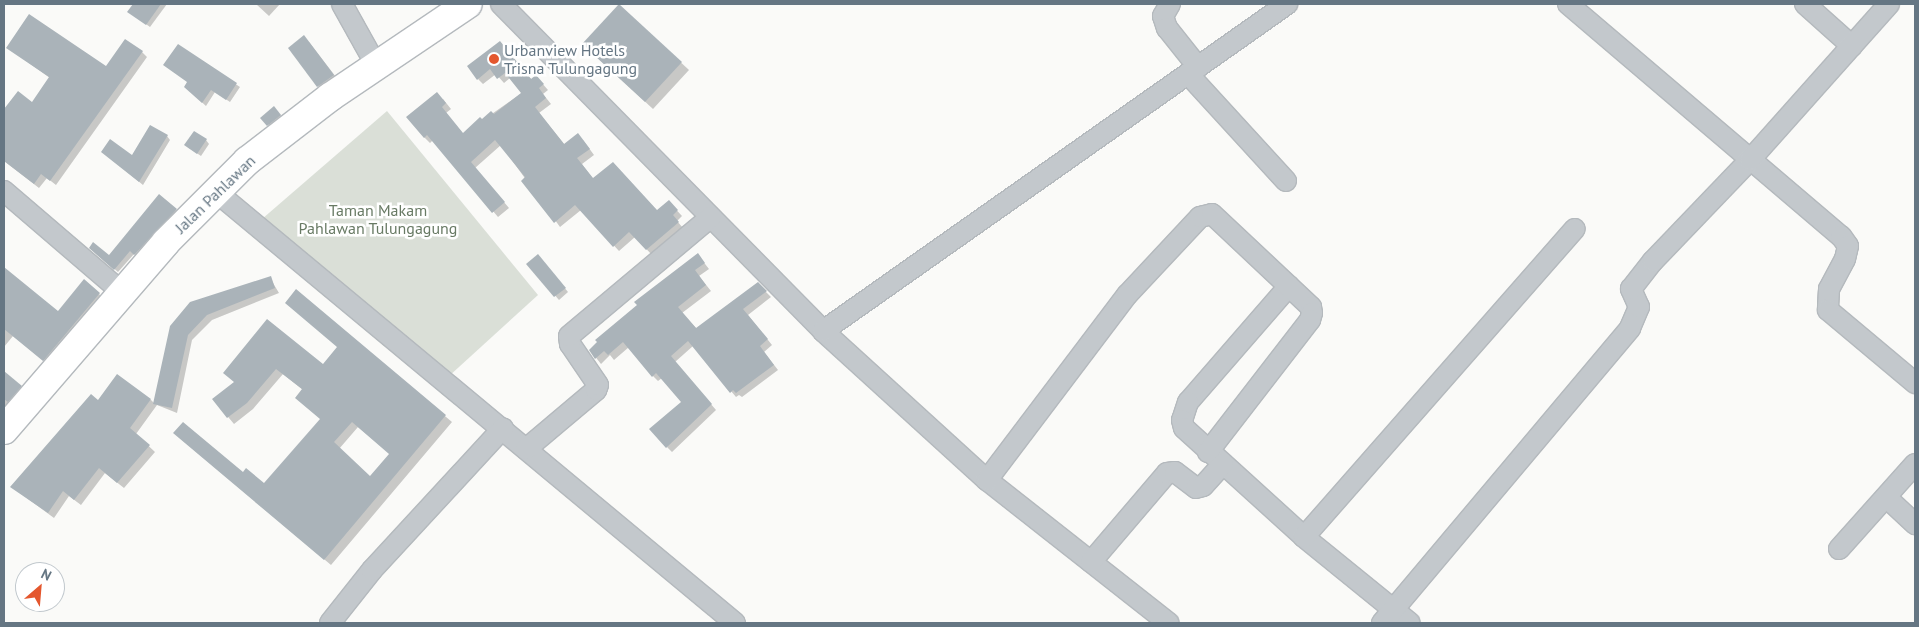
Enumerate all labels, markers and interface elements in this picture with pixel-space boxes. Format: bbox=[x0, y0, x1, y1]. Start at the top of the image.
place label: Urbanview Hotels Trisna Tulungagung bbox=[504, 40, 638, 78]
marker: Urbanview Hotels Trisna Tulungagung bbox=[488, 53, 500, 65]
street label: Jalan Pahlawan bbox=[171, 151, 259, 237]
park label: Taman Makam Pahlawan Tulungagung bbox=[298, 200, 458, 238]
north arrow bbox=[15, 562, 65, 612]
text: N bbox=[38, 564, 55, 585]

